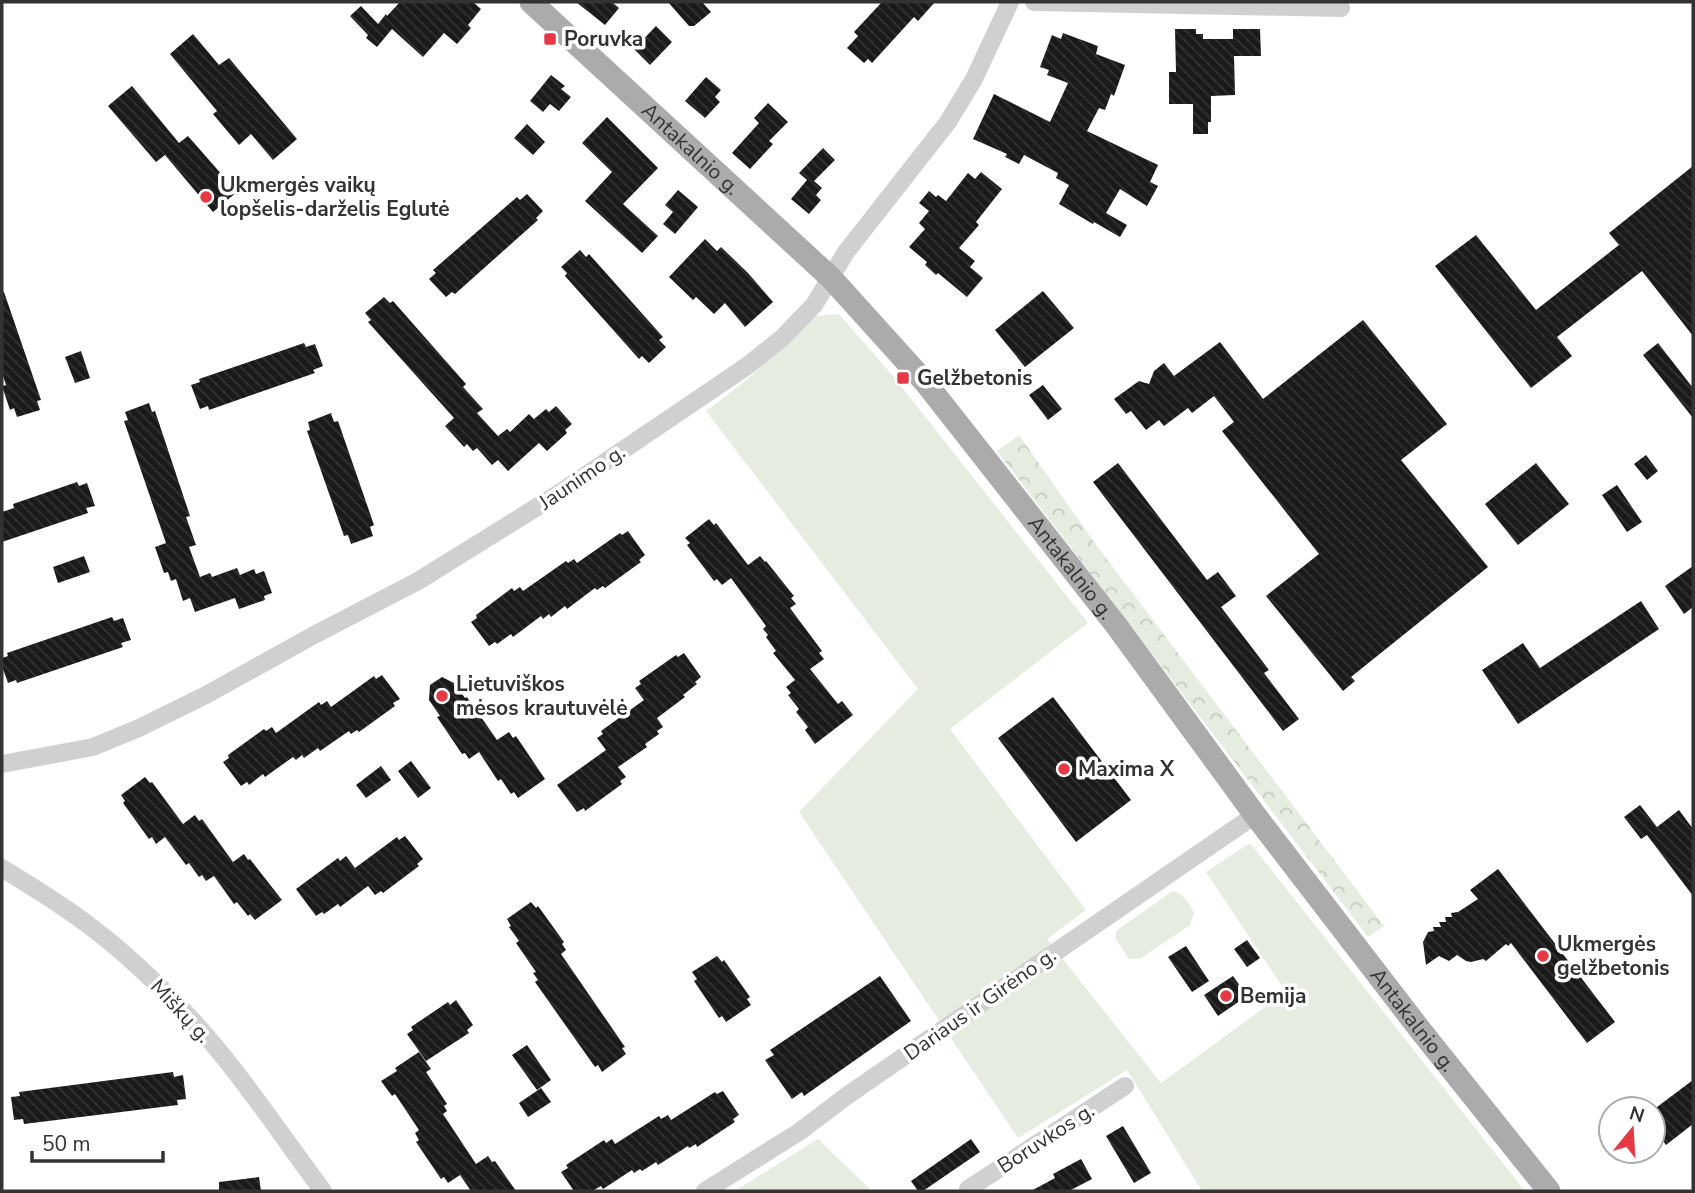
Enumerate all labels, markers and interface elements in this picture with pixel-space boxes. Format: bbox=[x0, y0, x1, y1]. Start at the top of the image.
place label: Poruvka bbox=[564, 25, 643, 53]
marker: Poruvka bbox=[542, 31, 558, 47]
street label: Antakalnio g. bbox=[635, 96, 746, 201]
place label: Ukmergės vaikų lopšelis-darželis Eglutė bbox=[220, 171, 450, 223]
marker: Ukmergės vaikų lopšelis-darželis Eglutė bbox=[198, 189, 214, 205]
place label: Gelžbetonis bbox=[917, 364, 1032, 392]
marker: Gelžbetonis bbox=[895, 370, 911, 386]
street label: Jaunimo g. bbox=[532, 438, 631, 517]
street label: Antakalnio g. bbox=[1021, 510, 1120, 625]
place label: Lietuviškos mėsos krautuvėlė bbox=[456, 670, 628, 722]
marker: Lietuviškos mėsos krautuvėlė bbox=[434, 688, 450, 704]
place label: Maxima X bbox=[1078, 755, 1175, 783]
marker: Maxima X bbox=[1056, 761, 1072, 777]
place label: Ukmergės gelžbetonis bbox=[1557, 930, 1670, 982]
street label: Dariaus ir Girėno g. bbox=[898, 941, 1062, 1067]
marker: Ukmergės gelžbetonis bbox=[1535, 948, 1551, 964]
street label: Antakalnio g. bbox=[1364, 962, 1462, 1078]
street label: Miškų g. bbox=[144, 973, 218, 1049]
place label: Bemija bbox=[1240, 982, 1307, 1010]
marker: Bemija bbox=[1218, 988, 1234, 1004]
north arrow bbox=[1597, 1095, 1667, 1165]
street label: Boruvkos g. bbox=[992, 1096, 1100, 1180]
text: N bbox=[1626, 1100, 1648, 1129]
scale bar bbox=[32, 1120, 163, 1164]
text: 50 m bbox=[42, 1130, 91, 1158]

